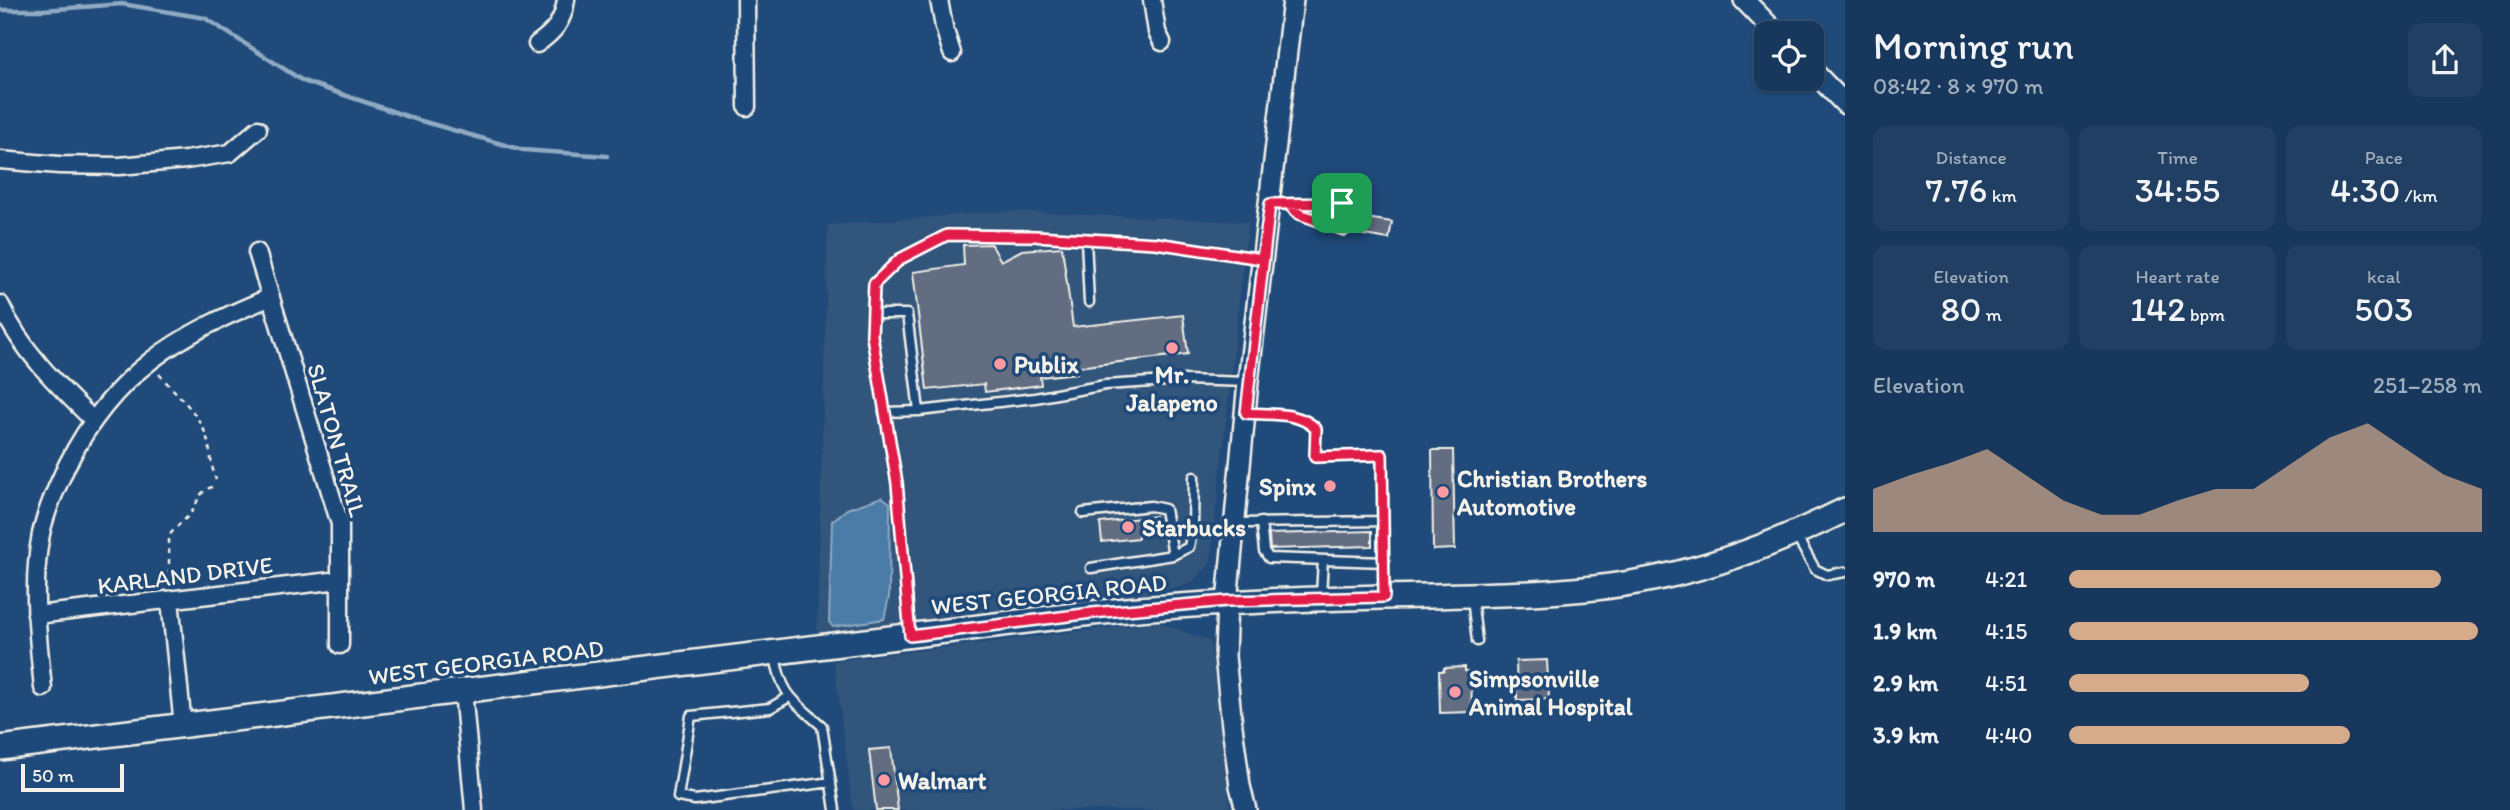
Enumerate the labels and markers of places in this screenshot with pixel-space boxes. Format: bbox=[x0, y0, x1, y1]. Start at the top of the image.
pin bbox=[1312, 173, 1372, 233]
marker: Mr. Jalapeno bbox=[1164, 340, 1180, 356]
place label: Publix bbox=[1014, 350, 1079, 379]
marker: Publix bbox=[992, 356, 1008, 372]
place label: Mr. Jalapeno bbox=[1125, 360, 1218, 418]
place label: Christian Brothers Automotive bbox=[1456, 464, 1648, 521]
place label: Spinx bbox=[1259, 472, 1317, 502]
marker: Spinx bbox=[1322, 478, 1338, 494]
marker: Christian Brothers Automotive bbox=[1435, 484, 1451, 500]
place label: Starbucks bbox=[1142, 513, 1246, 542]
marker: Starbucks bbox=[1120, 519, 1136, 535]
place label: Simpsonville Animal Hospital bbox=[1468, 664, 1633, 722]
marker: Simpsonville Animal Hospital bbox=[1447, 684, 1463, 700]
place label: Walmart bbox=[898, 766, 987, 795]
marker: Walmart bbox=[876, 772, 892, 788]

